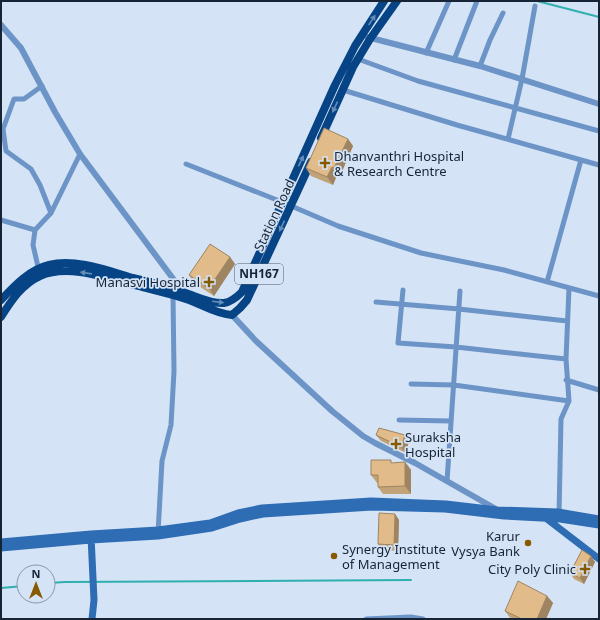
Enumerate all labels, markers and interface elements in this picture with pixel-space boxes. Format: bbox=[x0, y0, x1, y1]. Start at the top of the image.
one-way arrow bbox=[368, 14, 376, 25]
one-way arrow bbox=[332, 101, 338, 113]
place label: Dhanvanthri Hospital & Research Centre bbox=[334, 147, 464, 180]
one-way arrow bbox=[298, 155, 304, 166]
marker: Dhanvanthri Hospital & Research Centre bbox=[319, 157, 331, 169]
street label: Station Road bbox=[249, 176, 299, 254]
one-way arrow bbox=[279, 220, 285, 231]
road number: NH167 bbox=[235, 264, 283, 284]
one-way arrow bbox=[79, 270, 92, 276]
place label: Manasvi Hospital bbox=[96, 273, 200, 291]
marker: Manasvi Hospital bbox=[203, 276, 215, 288]
one-way arrow bbox=[212, 299, 224, 305]
place label: Suraksha Hospital bbox=[405, 428, 461, 461]
marker: Suraksha Hospital bbox=[390, 438, 402, 450]
place label: Karur Vysya Bank bbox=[451, 527, 521, 560]
marker: Karur Vysya Bank bbox=[523, 538, 533, 548]
place label: Synergy Institute of Management bbox=[342, 540, 446, 573]
marker: Synergy Institute of Management bbox=[329, 551, 339, 561]
place label: City Poly Clinic bbox=[488, 560, 576, 578]
marker: City Poly Clinic bbox=[579, 563, 591, 575]
north arrow bbox=[16, 564, 56, 604]
text: N bbox=[32, 566, 40, 581]

